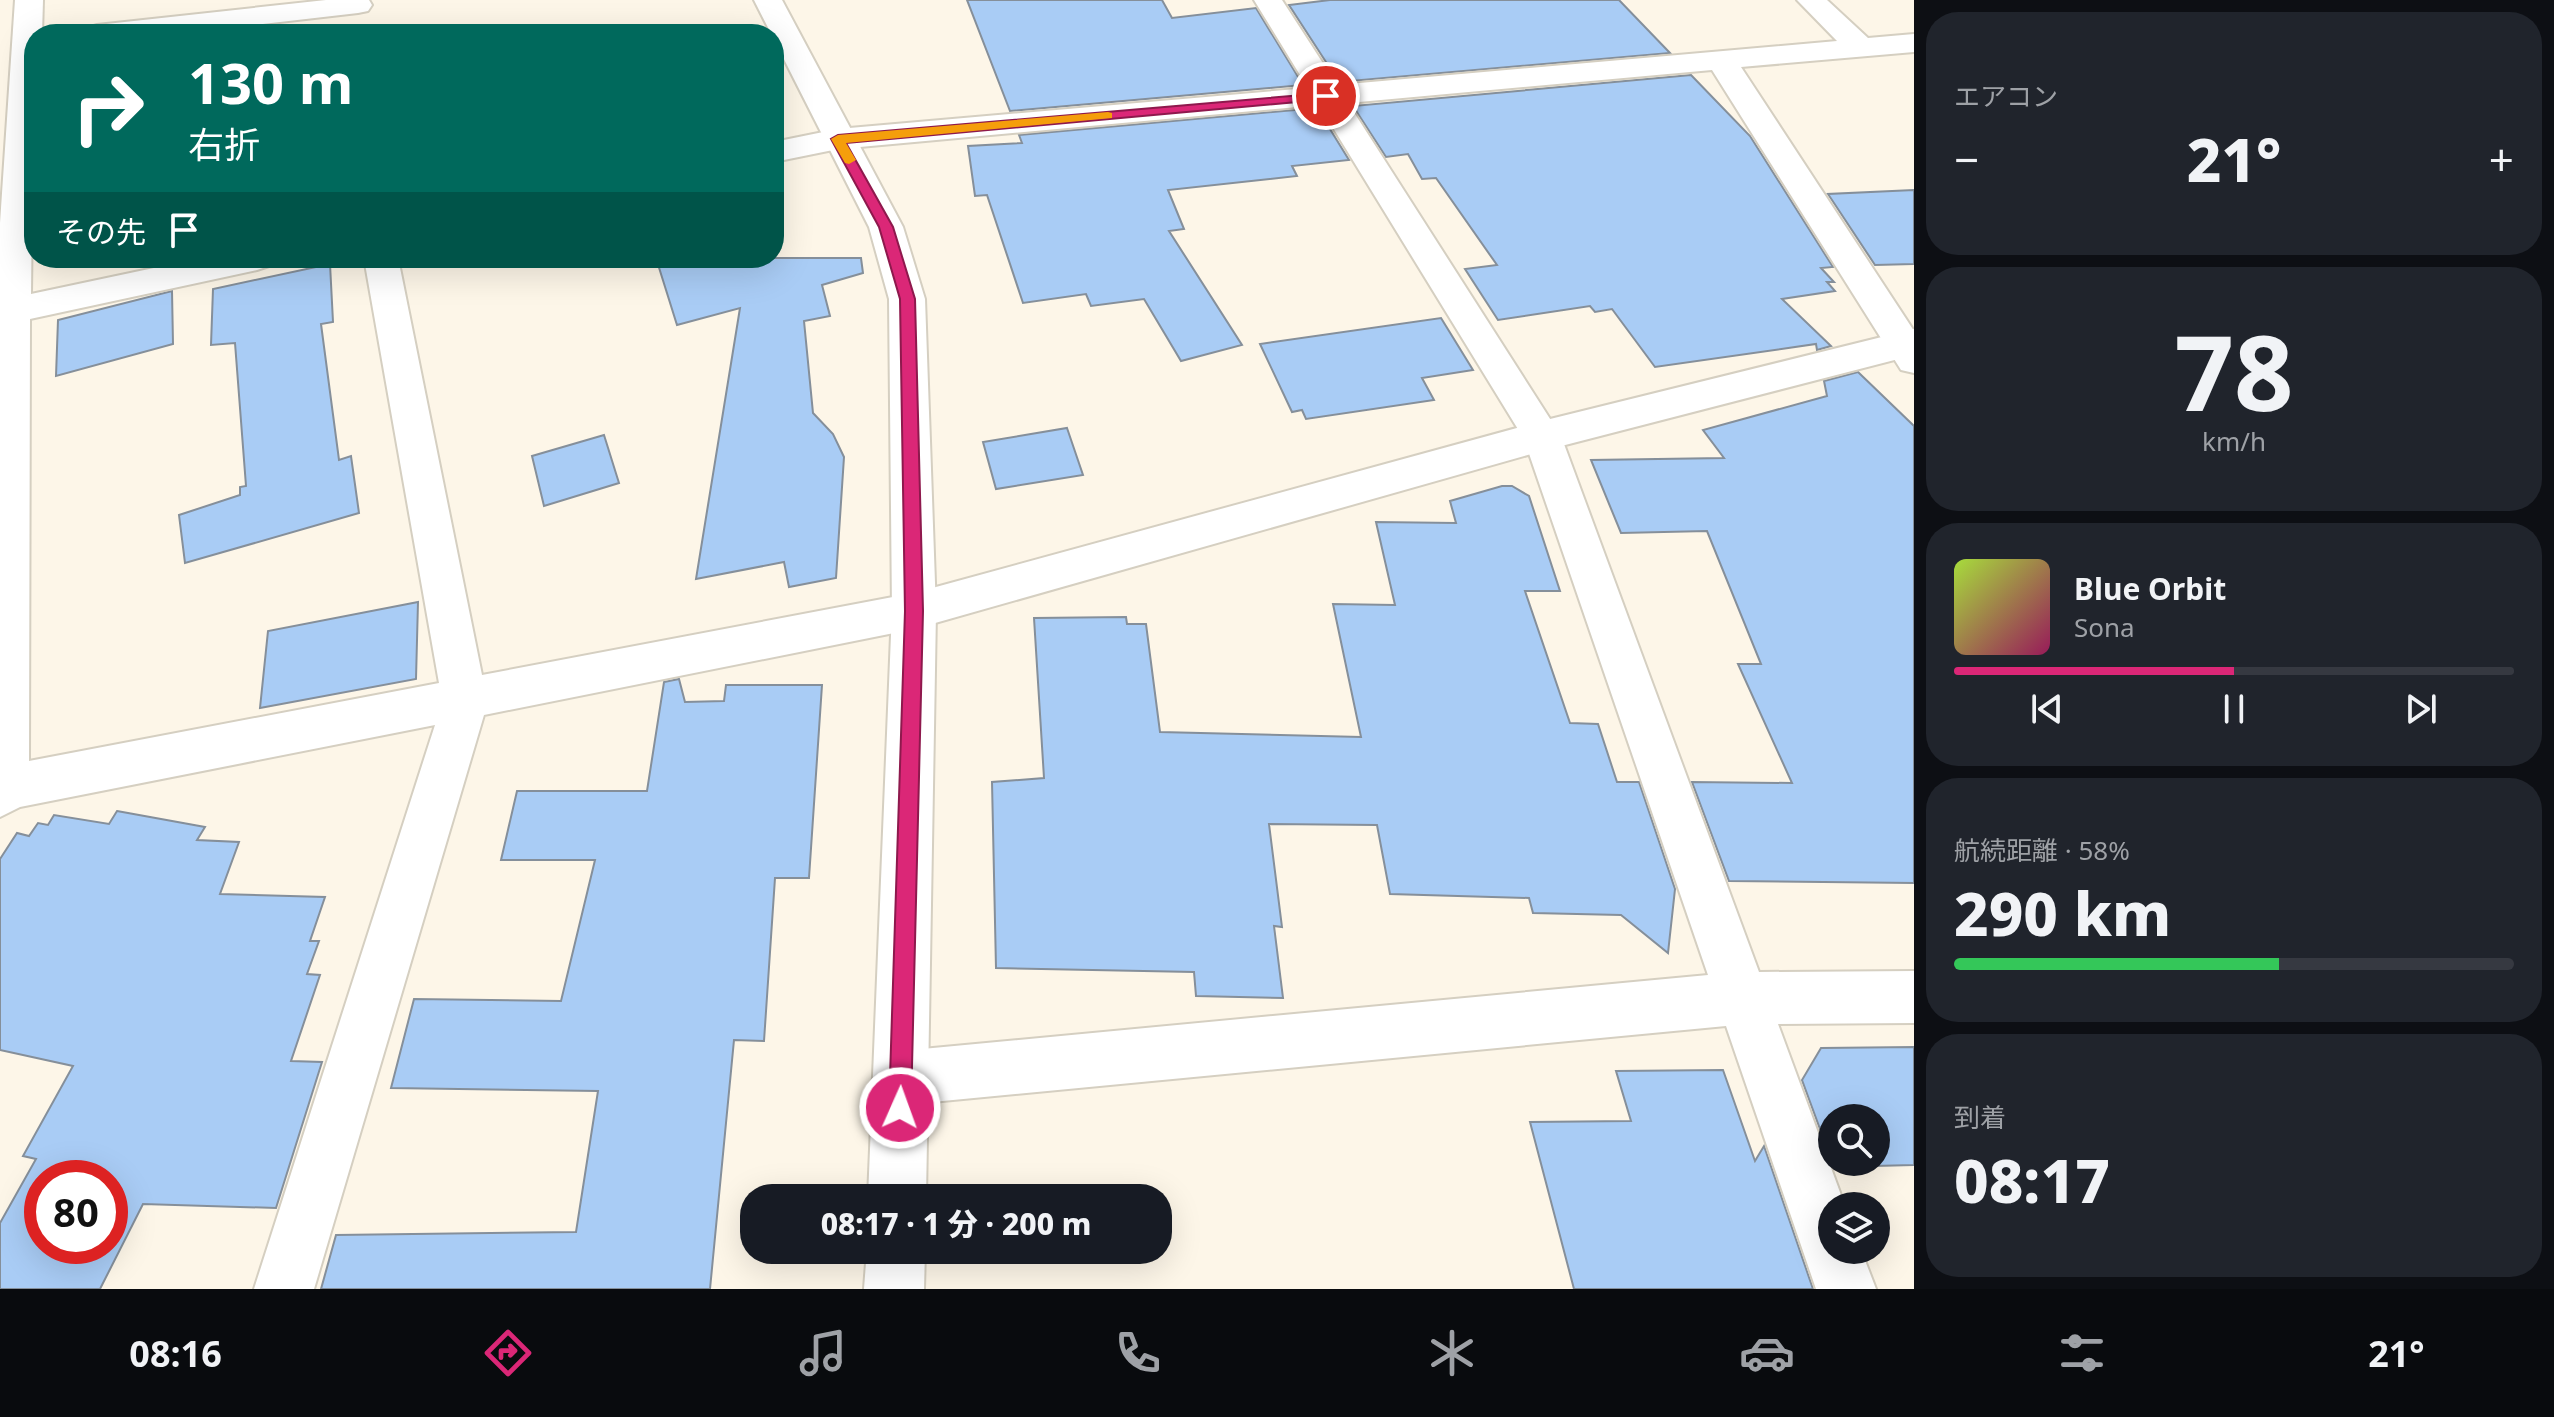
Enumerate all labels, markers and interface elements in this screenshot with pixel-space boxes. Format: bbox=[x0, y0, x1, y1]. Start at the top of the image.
text: 130 m bbox=[188, 44, 353, 120]
icon: right bbox=[56, 56, 160, 160]
pin bbox=[1292, 62, 1360, 130]
icon: arrive bbox=[1304, 74, 1348, 118]
text: エアコン bbox=[1954, 78, 2058, 114]
text: 21° bbox=[2187, 118, 2281, 200]
text: 右折 bbox=[188, 120, 260, 169]
text: − bbox=[1954, 129, 1979, 189]
text: + bbox=[2489, 129, 2514, 189]
icon: arrive bbox=[162, 208, 206, 252]
text: その先 bbox=[56, 211, 146, 252]
text: 78 bbox=[2175, 300, 2293, 441]
text: km/h bbox=[2202, 423, 2266, 459]
text: Blue Orbit bbox=[2074, 568, 2226, 609]
text: Sona bbox=[2074, 609, 2135, 645]
icon: previous bbox=[2025, 687, 2069, 731]
icon: pause bbox=[2212, 687, 2256, 731]
icon: next bbox=[2399, 687, 2443, 731]
text: 航続距離 · 58% bbox=[1954, 832, 2130, 868]
text: 290 km bbox=[1954, 872, 2171, 954]
position arrow bbox=[858, 1066, 942, 1150]
text: 到着 bbox=[1954, 1099, 2006, 1135]
map controls bbox=[1818, 1104, 1890, 1264]
button: search bbox=[1818, 1104, 1890, 1176]
text: 08:17 bbox=[1954, 1139, 2110, 1221]
speed limit sign: 80 bbox=[24, 1160, 128, 1264]
button: layers bbox=[1818, 1192, 1890, 1264]
text: 08:17 · 1 分 · 200 m bbox=[821, 1203, 1091, 1244]
icon: directions bbox=[480, 1325, 536, 1381]
icon: music bbox=[795, 1325, 851, 1381]
icon: phone bbox=[1110, 1325, 1166, 1381]
icon: climate bbox=[1424, 1325, 1480, 1381]
icon: car bbox=[1739, 1325, 1795, 1381]
icon: filters bbox=[2054, 1325, 2110, 1381]
text: 08:16 bbox=[129, 1329, 222, 1378]
text: 21° bbox=[2368, 1329, 2425, 1378]

